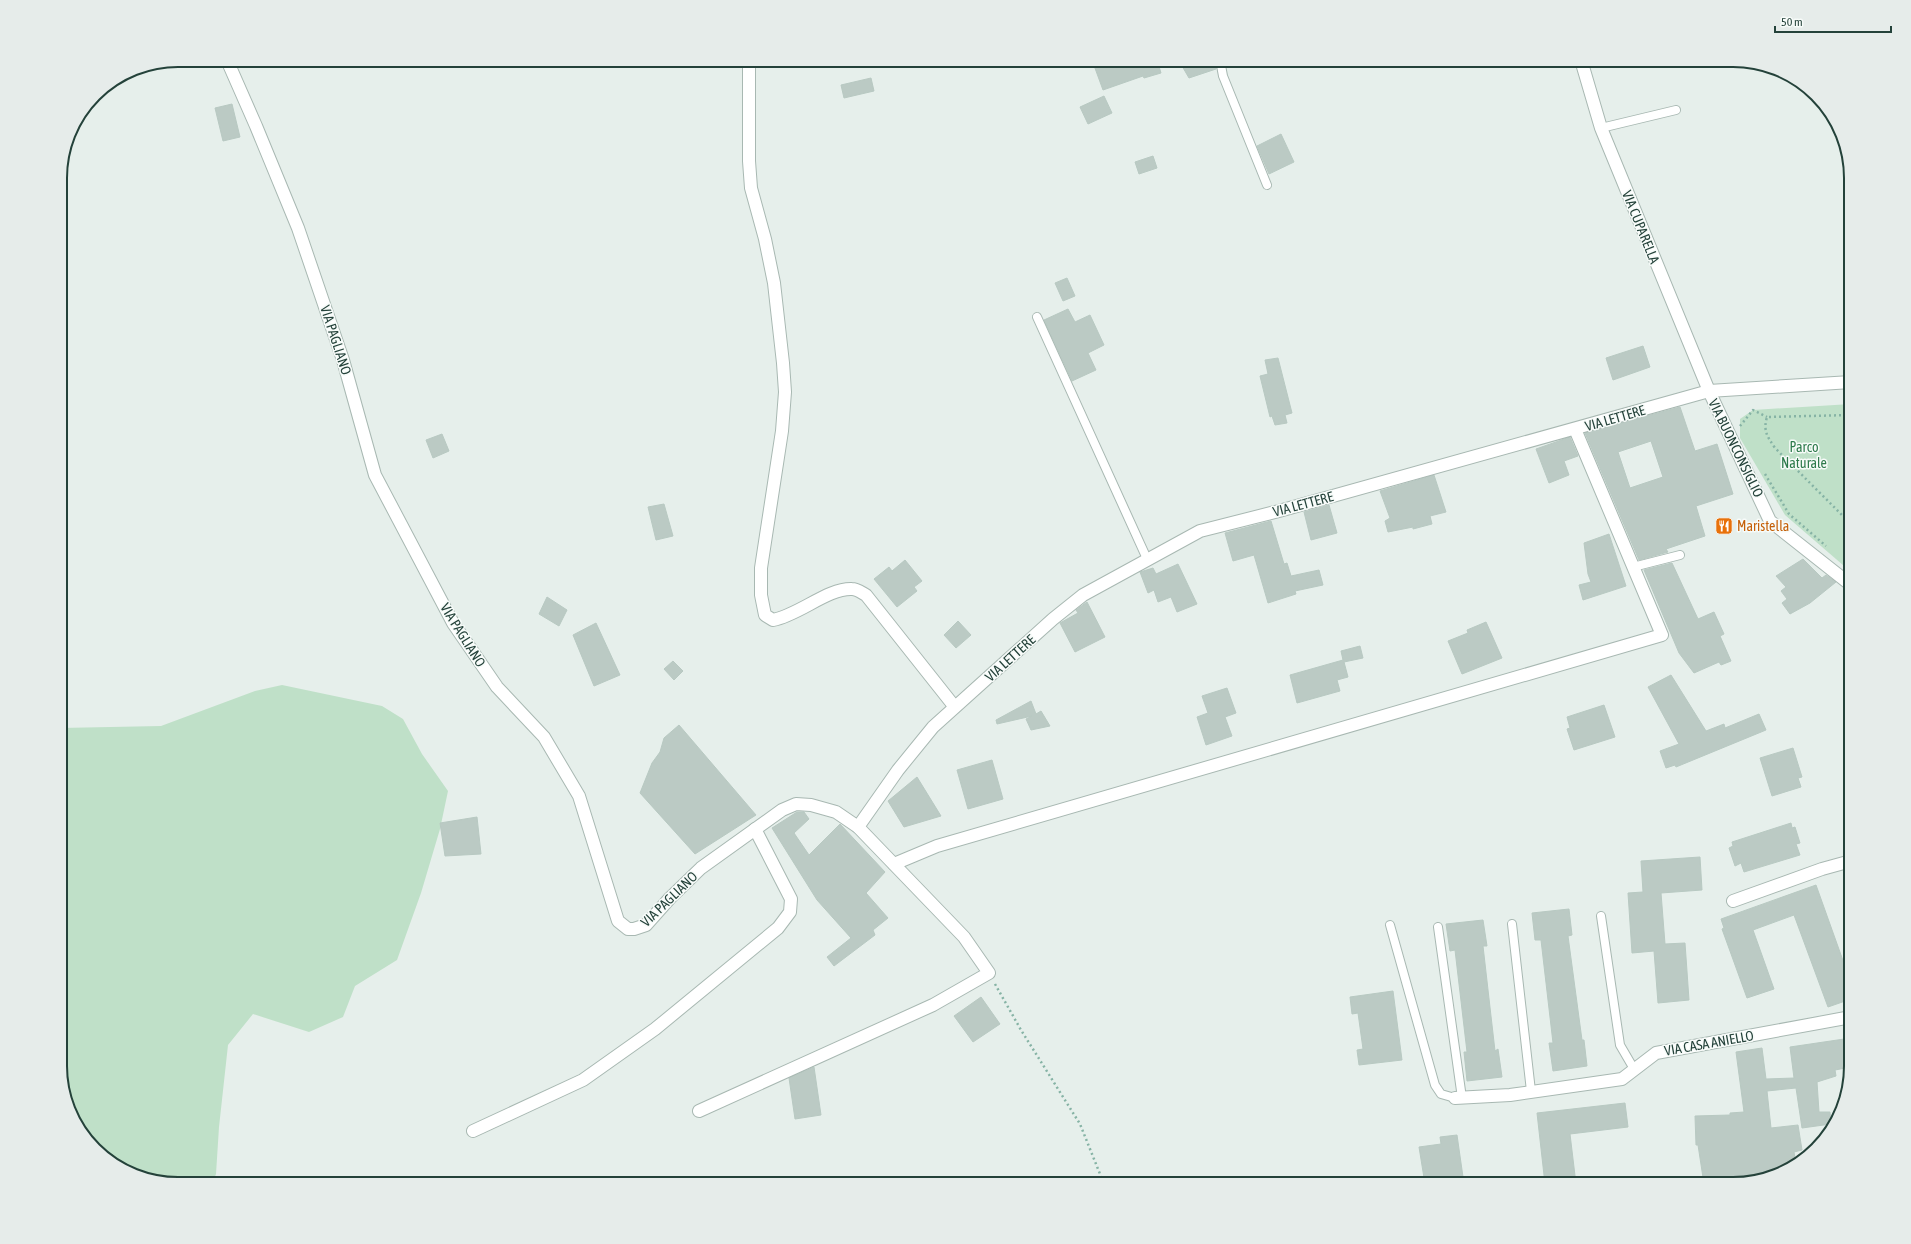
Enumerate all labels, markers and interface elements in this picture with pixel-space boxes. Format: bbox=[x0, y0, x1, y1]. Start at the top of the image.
scale bar bbox=[1775, 8, 1891, 34]
text: 50 m bbox=[1781, 15, 1803, 29]
street label: VIA CUPARELLA bbox=[1619, 188, 1663, 266]
street label: VIA PAGLIANO bbox=[317, 303, 355, 377]
street label: VIA BUONCONSIGLIO bbox=[1705, 396, 1767, 500]
street label: VIA LETTERE bbox=[1583, 402, 1647, 434]
park label: Parco Naturale bbox=[1781, 439, 1827, 471]
street label: VIA LETTERE bbox=[1271, 488, 1335, 520]
restaurant icon: Maristella bbox=[1714, 516, 1734, 536]
place label: Maristella bbox=[1737, 518, 1789, 534]
street label: VIA PAGLIANO bbox=[437, 600, 489, 670]
street label: VIA LETTERE bbox=[982, 631, 1038, 685]
street label: VIA PAGLIANO bbox=[638, 868, 700, 930]
street label: VIA CASA ANIELLO bbox=[1663, 1027, 1755, 1059]

